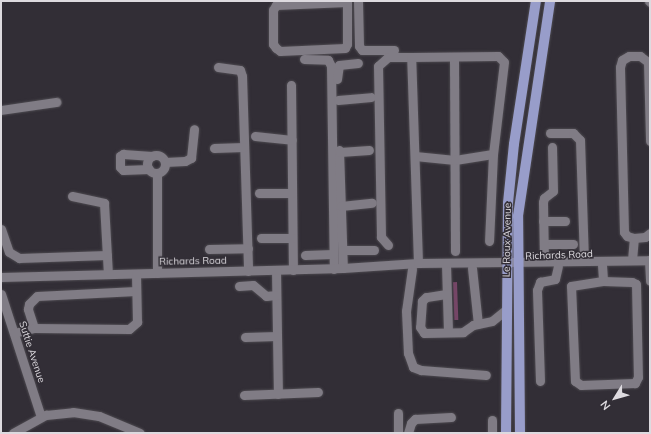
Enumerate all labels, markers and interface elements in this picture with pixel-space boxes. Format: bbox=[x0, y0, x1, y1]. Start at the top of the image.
street label: Le Roux Avenue bbox=[500, 203, 514, 277]
street label: Richards Road bbox=[525, 248, 593, 262]
street label: Richards Road bbox=[159, 254, 227, 268]
street label: Suttie Avenue bbox=[16, 320, 48, 384]
north arrow bbox=[595, 378, 635, 418]
text: N bbox=[597, 398, 614, 413]

